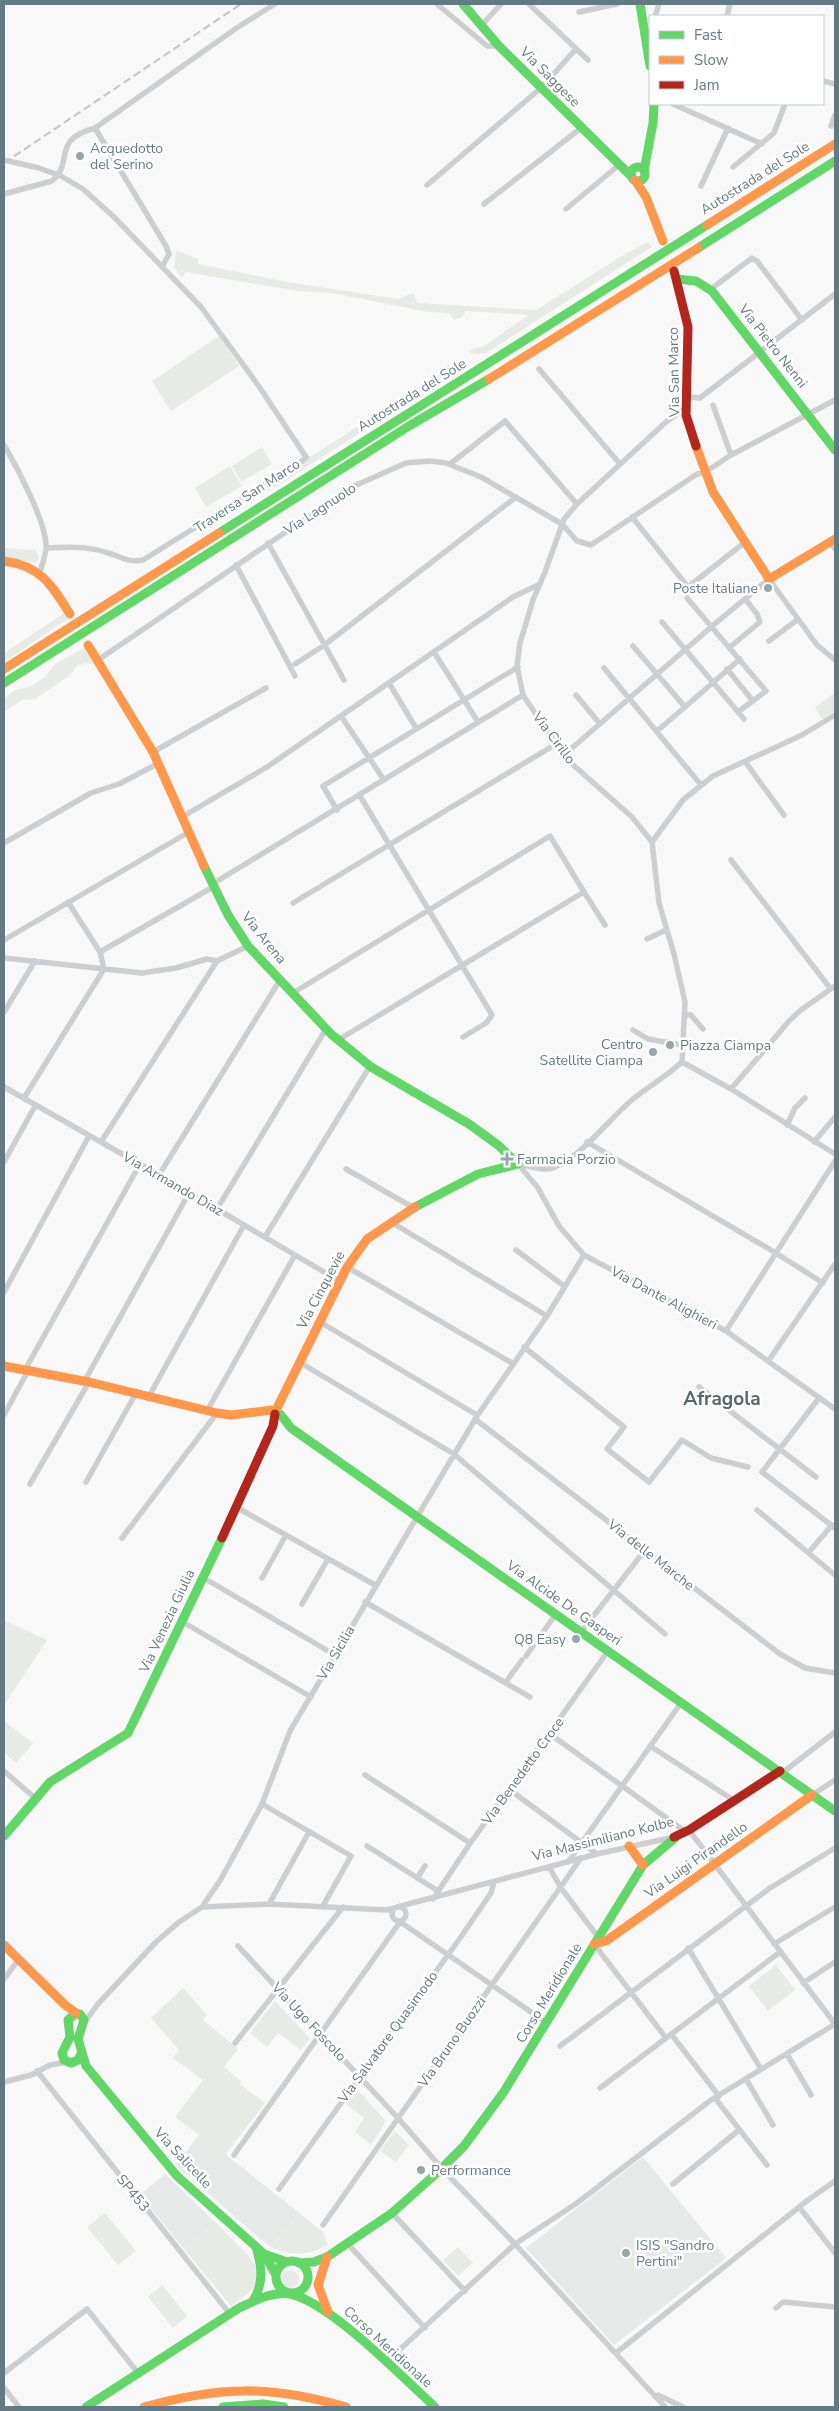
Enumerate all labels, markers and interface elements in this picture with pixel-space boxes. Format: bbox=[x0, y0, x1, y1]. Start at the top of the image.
legend bbox=[649, 15, 824, 105]
text: Fast bbox=[694, 25, 723, 45]
street label: Via Saggese bbox=[515, 42, 584, 111]
text: Slow bbox=[694, 50, 729, 70]
text: Jam bbox=[693, 75, 720, 95]
street label: Autostrada del Sole bbox=[697, 137, 813, 219]
place label: Acquedotto del Serino bbox=[90, 139, 163, 174]
marker: Acquedotto del Serino bbox=[74, 150, 86, 162]
street label: Via Pietro Nenni bbox=[734, 299, 812, 392]
street label: Via San Marco bbox=[664, 327, 684, 418]
street label: Autostrada del Sole bbox=[354, 354, 470, 436]
street label: Traversa San Marco bbox=[190, 454, 304, 537]
street label: Via Lagnuolo bbox=[279, 478, 360, 540]
place label: Poste Italiane bbox=[673, 579, 758, 598]
marker: Poste Italiane bbox=[762, 582, 774, 594]
street label: Via Cirillo bbox=[528, 707, 580, 768]
street label: Via Arena bbox=[237, 907, 291, 968]
place label: Centro Satellite Ciampa bbox=[540, 1035, 643, 1070]
place label: Piazza Ciampa bbox=[680, 1036, 771, 1055]
marker: Piazza Ciampa bbox=[664, 1039, 676, 1051]
marker: Centro Satellite Ciampa bbox=[647, 1046, 659, 1058]
street label: Via Armando Diaz bbox=[118, 1147, 227, 1221]
place label: Farmacia Porzio bbox=[517, 1150, 616, 1169]
marker: Farmacia Porzio bbox=[501, 1153, 513, 1165]
street label: Via Cinquevie bbox=[292, 1248, 350, 1333]
street label: Via Dante Alighieri bbox=[606, 1261, 721, 1334]
district label: Afragola bbox=[683, 1386, 761, 1412]
street label: Via delle Marche bbox=[603, 1515, 698, 1595]
street label: Via Alcide De Gasperi bbox=[502, 1555, 625, 1650]
street label: Via Venezia Giulia bbox=[134, 1566, 199, 1677]
street label: Via Sicilia bbox=[312, 1622, 359, 1685]
place label: Q8 Easy bbox=[514, 1630, 567, 1649]
marker: Q8 Easy bbox=[570, 1633, 582, 1645]
street label: Via Benedetto Croce bbox=[477, 1713, 569, 1829]
street label: Via Massimiliano Kolbe bbox=[529, 1812, 676, 1866]
street label: Via Luigi Pirandello bbox=[640, 1817, 751, 1903]
street label: Corso Meridionale bbox=[512, 1939, 586, 2047]
street label: Via Salvatore Quasimodo bbox=[333, 1967, 442, 2108]
street label: Via Ugo Foscolo bbox=[267, 1978, 351, 2066]
street label: Via Bruno Buozzi bbox=[413, 1993, 490, 2092]
street label: Via Salicelle bbox=[149, 2123, 216, 2193]
place label: Performance bbox=[431, 2161, 511, 2180]
marker: Performance bbox=[415, 2164, 427, 2176]
street label: SP453 bbox=[112, 2170, 154, 2216]
place label: ISIS "Sandro Pertini" bbox=[636, 2236, 715, 2271]
marker: ISIS "Sandro Pertini" bbox=[620, 2247, 632, 2259]
street label: Corso Meridionale bbox=[339, 2302, 437, 2392]

